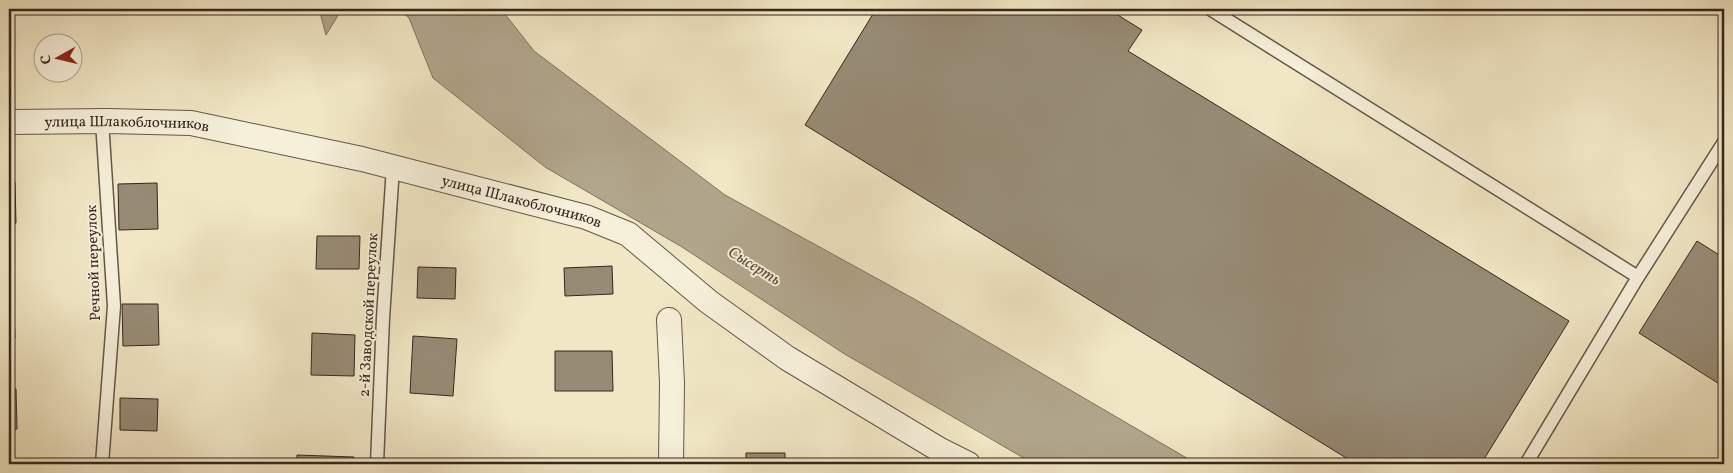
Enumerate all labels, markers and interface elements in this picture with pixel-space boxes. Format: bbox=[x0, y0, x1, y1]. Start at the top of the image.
north arrow bbox=[32, 32, 82, 82]
text: С bbox=[37, 54, 57, 65]
street label: улица Шлакоблочников bbox=[44, 112, 211, 139]
street label: улица Шлакоблочников bbox=[439, 171, 605, 234]
street label: Речной переулок bbox=[82, 205, 107, 321]
street label: 2-й Заводской переулок bbox=[355, 232, 384, 398]
water label: Сысерть bbox=[723, 242, 785, 292]

